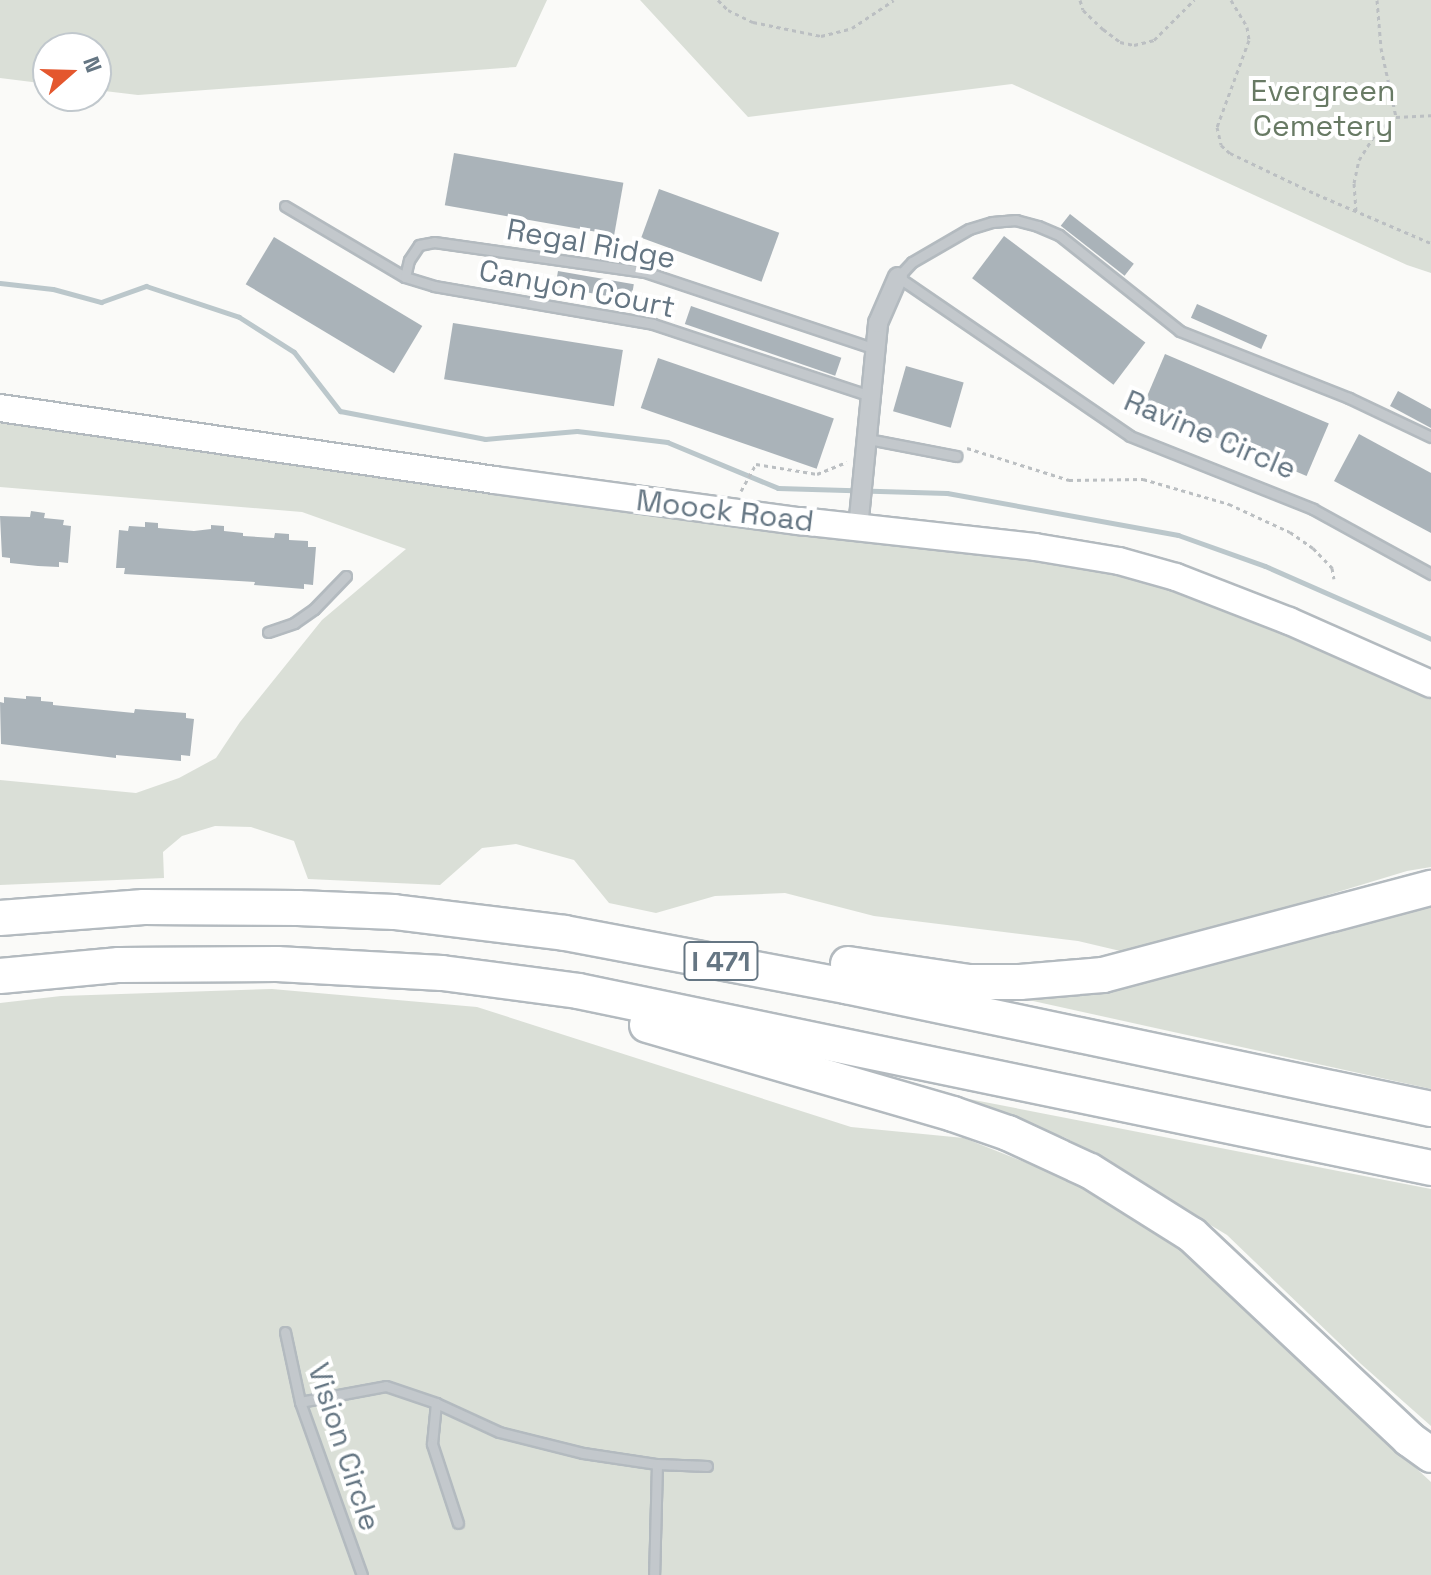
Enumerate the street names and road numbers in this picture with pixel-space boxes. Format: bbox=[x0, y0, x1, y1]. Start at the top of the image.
street label: Regal Ridge bbox=[504, 211, 678, 277]
street label: Canyon Court bbox=[476, 252, 678, 326]
street label: Ravine Circle bbox=[1119, 383, 1301, 487]
street label: Moock Road bbox=[634, 482, 816, 540]
road number: I 471 bbox=[683, 937, 759, 985]
street label: Vision Circle bbox=[300, 1359, 388, 1535]

